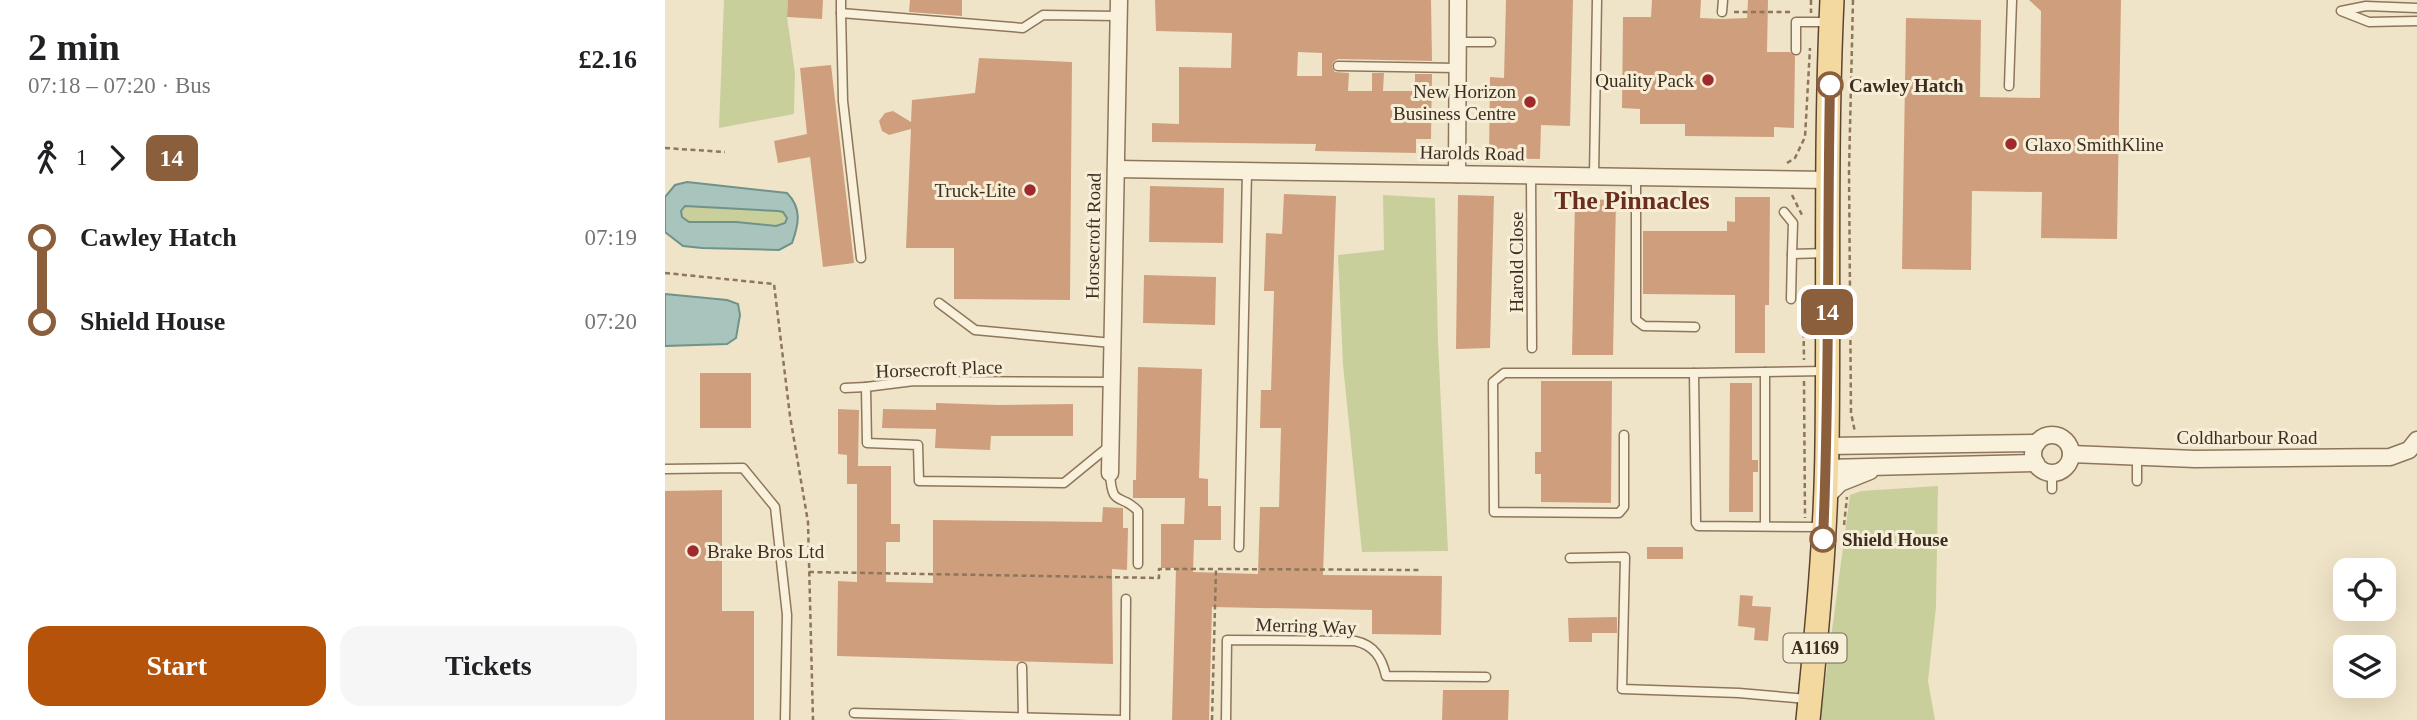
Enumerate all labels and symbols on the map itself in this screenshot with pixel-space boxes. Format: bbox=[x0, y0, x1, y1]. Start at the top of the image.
place label: Quality Pack bbox=[1595, 70, 1694, 91]
marker: Quality Pack bbox=[1700, 72, 1716, 88]
marker: Cawley Hatch bbox=[1817, 72, 1843, 98]
place label: Cawley Hatch bbox=[1849, 75, 1964, 96]
place label: New Horizon Business Centre bbox=[1393, 81, 1516, 124]
marker: New Horizon Business Centre bbox=[1522, 94, 1538, 110]
place label: Glaxo SmithKline bbox=[2025, 134, 2164, 155]
marker: Glaxo SmithKline bbox=[2003, 136, 2019, 152]
street label: Harolds Road bbox=[1419, 142, 1525, 164]
street label: Horsecroft Road bbox=[1081, 172, 1105, 299]
place label: Truck-Lite bbox=[934, 180, 1016, 201]
marker: Truck-Lite bbox=[1022, 182, 1038, 198]
district label: The Pinnacles bbox=[1554, 186, 1710, 215]
street label: Harold Close bbox=[1506, 212, 1527, 312]
line badge: 14 bbox=[1795, 289, 1859, 335]
street label: Horsecroft Place bbox=[875, 356, 1003, 382]
street label: Coldharbour Road bbox=[2177, 427, 2318, 448]
marker: Shield House bbox=[1810, 526, 1836, 552]
place label: Shield House bbox=[1842, 529, 1948, 550]
place label: Brake Bros Ltd bbox=[707, 541, 825, 562]
marker: Brake Bros Ltd bbox=[685, 543, 701, 559]
street label: Merring Way bbox=[1255, 614, 1357, 638]
road number: A1169 bbox=[1783, 634, 1847, 662]

